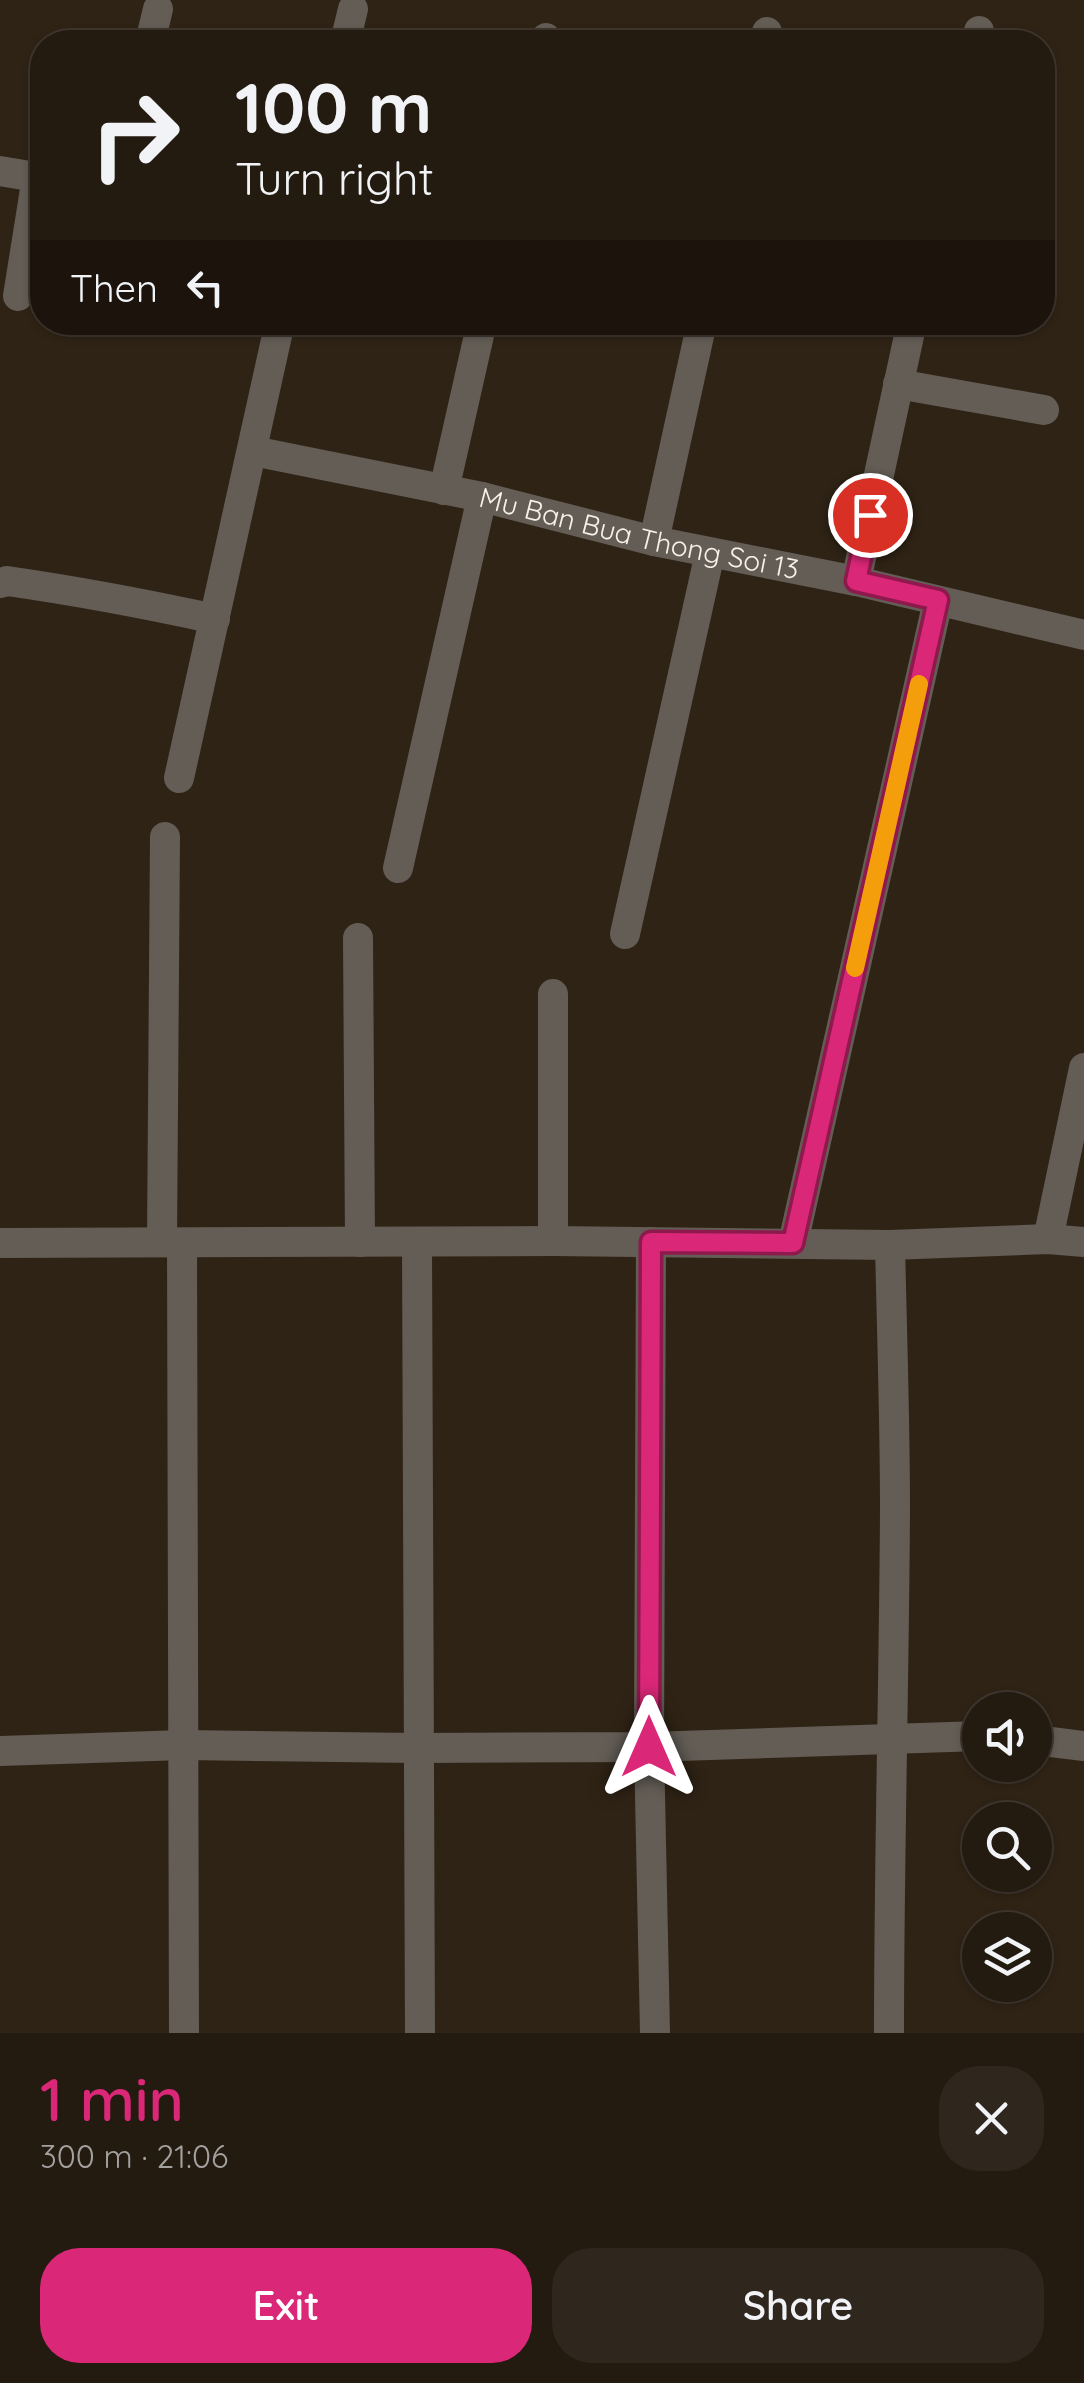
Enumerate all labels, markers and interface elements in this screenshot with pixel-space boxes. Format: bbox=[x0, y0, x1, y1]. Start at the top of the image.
text: 100 m bbox=[235, 63, 432, 151]
icon: right bbox=[70, 70, 200, 200]
text: Turn right bbox=[235, 150, 434, 206]
icon: left bbox=[178, 260, 233, 315]
text: Then bbox=[70, 264, 158, 312]
pin bbox=[828, 473, 913, 558]
street label: Mu Ban Bua Thong Soi 13 bbox=[476, 479, 802, 586]
icon: arrive bbox=[843, 488, 898, 543]
map controls bbox=[962, 1692, 1052, 2002]
button: sound bbox=[962, 1692, 1052, 1782]
position arrow bbox=[597, 1695, 701, 1799]
button: search bbox=[962, 1802, 1052, 1892]
button: layers bbox=[962, 1912, 1052, 2002]
text: 1 min bbox=[40, 2061, 184, 2136]
button: close bbox=[939, 2066, 1044, 2171]
text: 300 m · 21:06 bbox=[40, 2136, 228, 2176]
button: Exit bbox=[40, 2248, 532, 2363]
button: Share bbox=[552, 2248, 1044, 2363]

